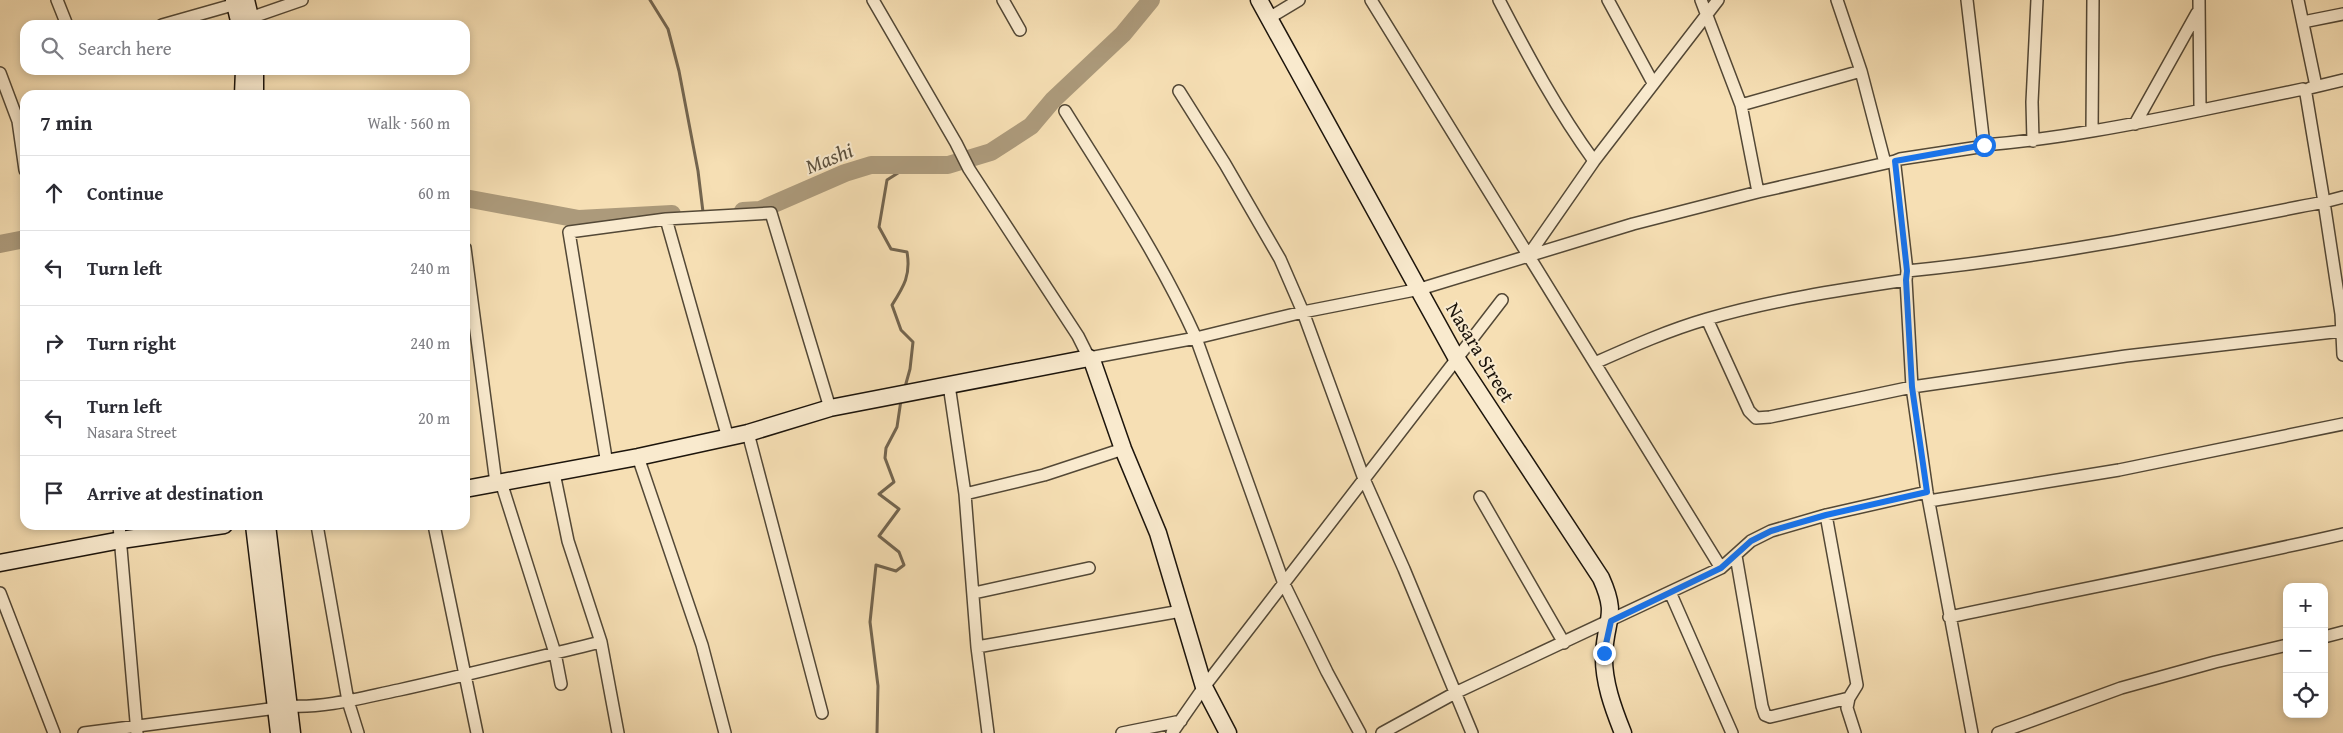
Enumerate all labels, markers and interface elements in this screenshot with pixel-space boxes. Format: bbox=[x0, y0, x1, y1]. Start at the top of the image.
search box bbox=[20, 20, 470, 75]
icon: search bbox=[38, 34, 66, 62]
text: Search here bbox=[78, 34, 172, 62]
text: 7 min bbox=[40, 107, 92, 138]
text: Walk · 560 m bbox=[367, 111, 450, 135]
water label: Mashi bbox=[800, 134, 858, 182]
route start bbox=[1973, 134, 1996, 157]
icon: ahead bbox=[40, 179, 68, 207]
text: Continue bbox=[87, 179, 164, 207]
text: 60 m bbox=[418, 181, 450, 205]
icon: left bbox=[40, 254, 68, 282]
text: Turn left bbox=[87, 254, 162, 282]
text: 240 m bbox=[410, 256, 450, 280]
street label: Nasara Street bbox=[1440, 296, 1522, 408]
icon: right bbox=[40, 329, 68, 357]
text: Turn right bbox=[87, 329, 176, 357]
text: 240 m bbox=[410, 331, 450, 355]
text: Turn left bbox=[87, 392, 162, 420]
icon: left bbox=[40, 404, 68, 432]
text: 20 m bbox=[418, 406, 450, 430]
text: Nasara Street bbox=[87, 420, 177, 444]
icon: arrive bbox=[40, 479, 68, 507]
text: Arrive at destination bbox=[87, 479, 263, 507]
map controls bbox=[2283, 583, 2328, 718]
button: + bbox=[2283, 583, 2328, 628]
button: − bbox=[2283, 628, 2328, 673]
route end bbox=[1593, 642, 1616, 665]
button: locate bbox=[2283, 673, 2328, 718]

